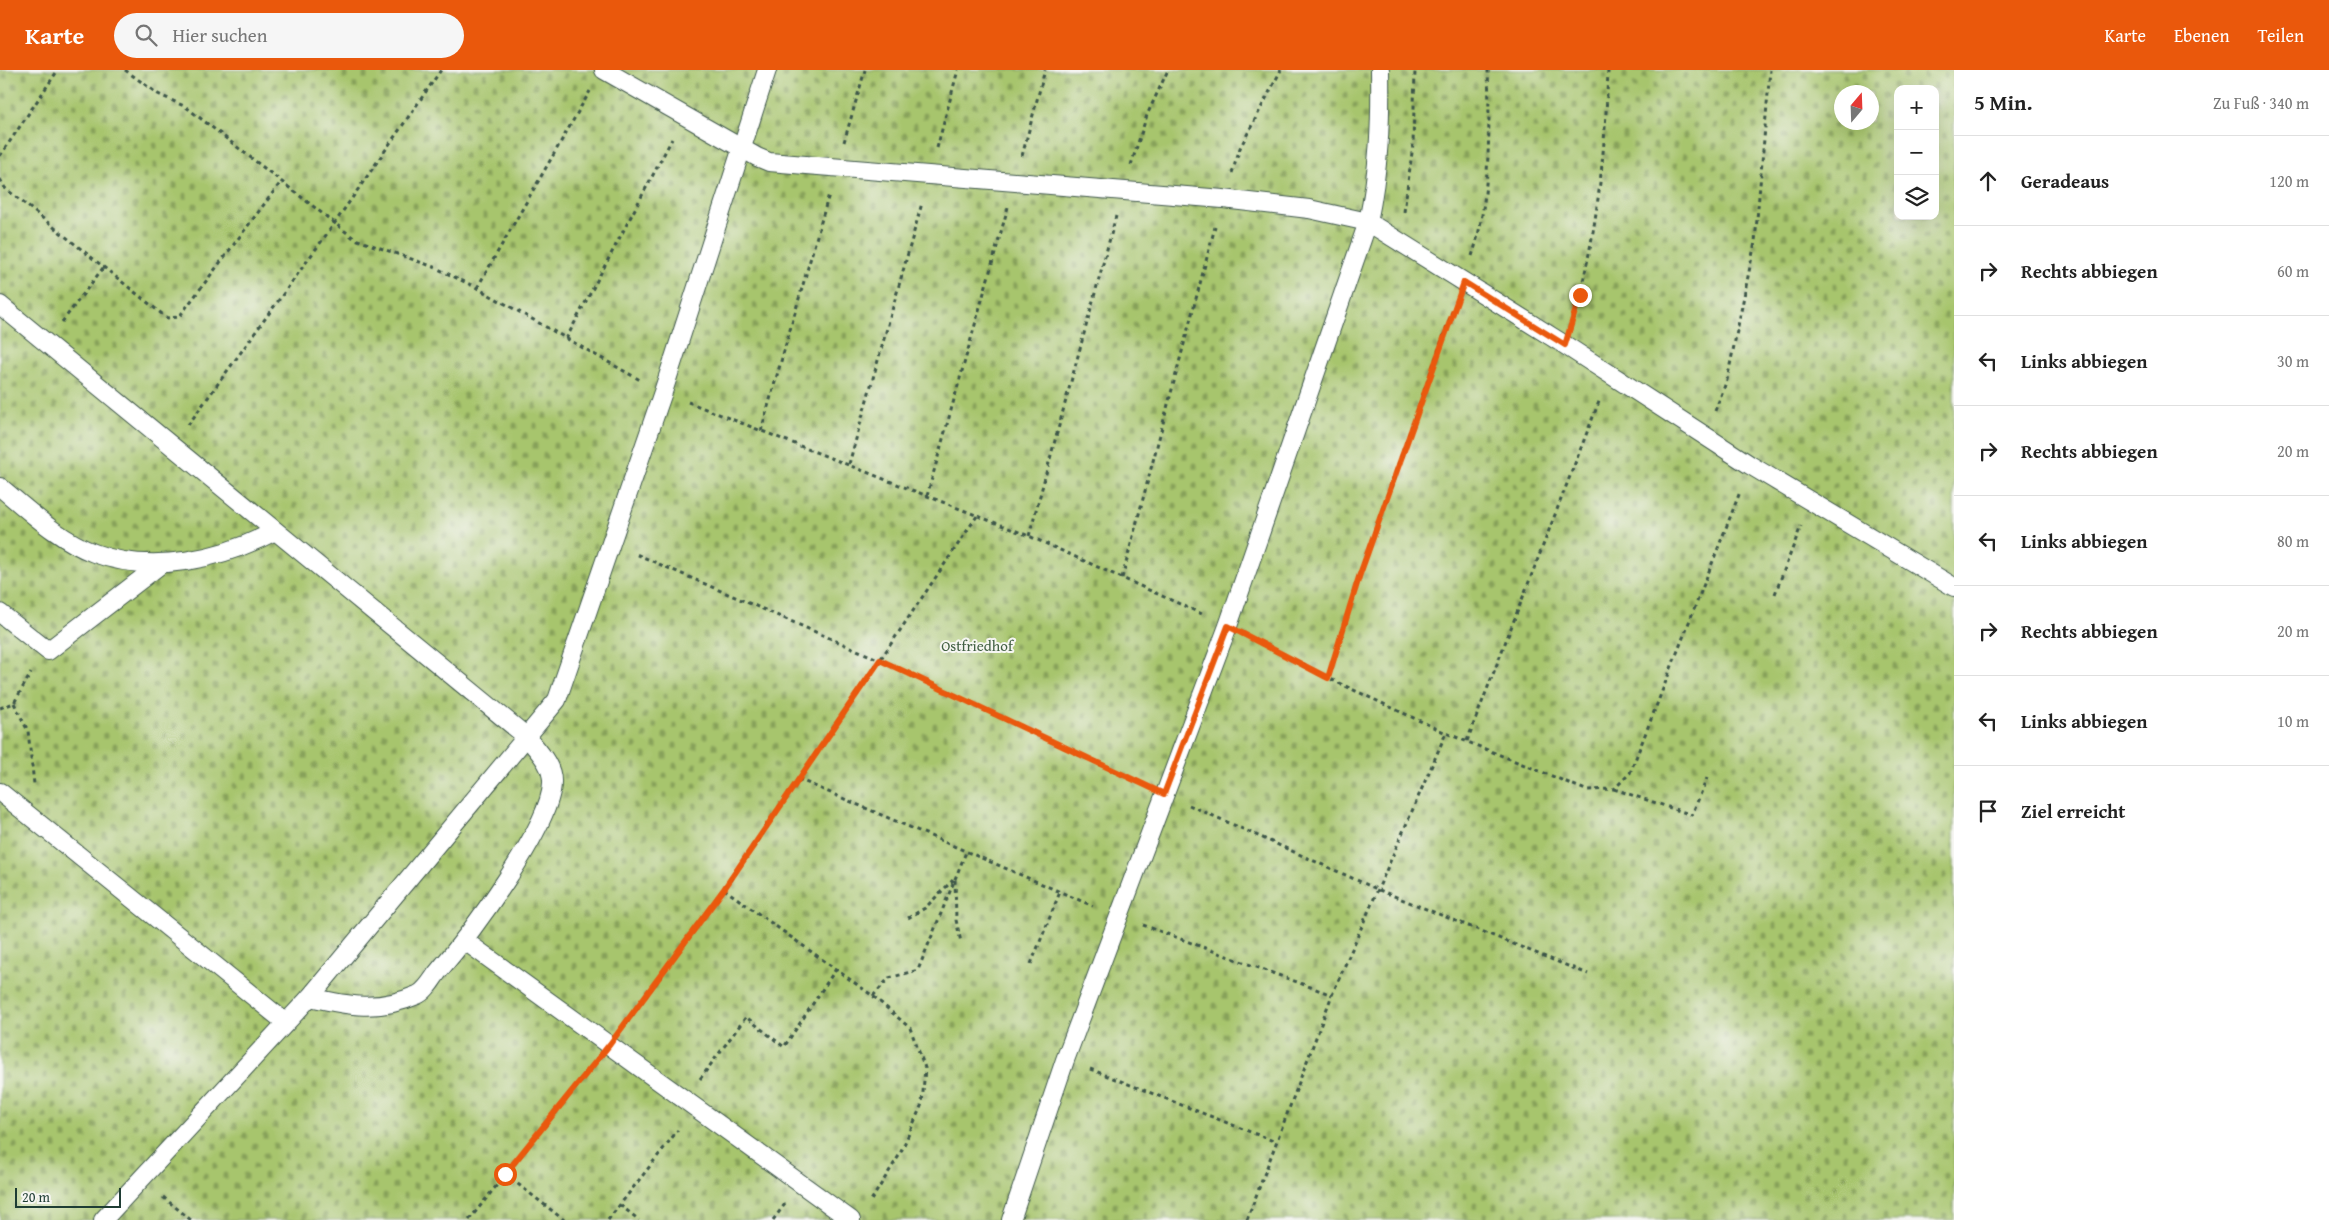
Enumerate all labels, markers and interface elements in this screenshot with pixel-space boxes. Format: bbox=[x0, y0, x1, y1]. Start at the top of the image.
search box bbox=[114, 13, 464, 58]
text: Karte bbox=[25, 18, 84, 53]
icon: search bbox=[132, 21, 160, 49]
text: Hier suchen bbox=[172, 21, 267, 49]
text: Karte bbox=[2105, 22, 2146, 49]
text: Ebenen bbox=[2174, 22, 2230, 49]
text: Teilen bbox=[2258, 22, 2304, 49]
north arrow bbox=[1834, 85, 1879, 130]
map controls bbox=[1894, 85, 1939, 220]
button: + bbox=[1894, 85, 1939, 130]
text: 5 Min. bbox=[1974, 87, 2032, 118]
text: Zu Fuß · 340 m bbox=[2213, 91, 2309, 115]
button: − bbox=[1894, 130, 1939, 175]
icon: ahead bbox=[1974, 167, 2002, 195]
text: Geradeaus bbox=[2021, 167, 2109, 195]
text: 120 m bbox=[2269, 169, 2309, 193]
button: layers bbox=[1894, 175, 1939, 220]
icon: right bbox=[1974, 257, 2002, 285]
text: Rechts abbiegen bbox=[2021, 257, 2158, 285]
text: 60 m bbox=[2277, 259, 2309, 283]
route end bbox=[1569, 284, 1592, 307]
icon: left bbox=[1974, 347, 2002, 375]
text: Links abbiegen bbox=[2021, 347, 2147, 375]
text: 30 m bbox=[2277, 349, 2309, 373]
icon: right bbox=[1974, 437, 2002, 465]
text: Rechts abbiegen bbox=[2021, 437, 2158, 465]
text: 20 m bbox=[2277, 439, 2309, 463]
icon: left bbox=[1974, 527, 2002, 555]
text: Links abbiegen bbox=[2021, 527, 2147, 555]
text: 80 m bbox=[2277, 529, 2309, 553]
icon: right bbox=[1974, 617, 2002, 645]
text: Rechts abbiegen bbox=[2021, 617, 2158, 645]
text: 20 m bbox=[2277, 619, 2309, 643]
park label: Ostfriedhof bbox=[941, 635, 1015, 656]
icon: left bbox=[1974, 707, 2002, 735]
text: Links abbiegen bbox=[2021, 707, 2147, 735]
text: 10 m bbox=[2277, 709, 2309, 733]
icon: arrive bbox=[1974, 797, 2002, 825]
text: Ziel erreicht bbox=[2021, 797, 2125, 825]
route start bbox=[494, 1163, 517, 1186]
scale bar bbox=[15, 1185, 121, 1208]
text: 20 m bbox=[22, 1187, 50, 1207]

